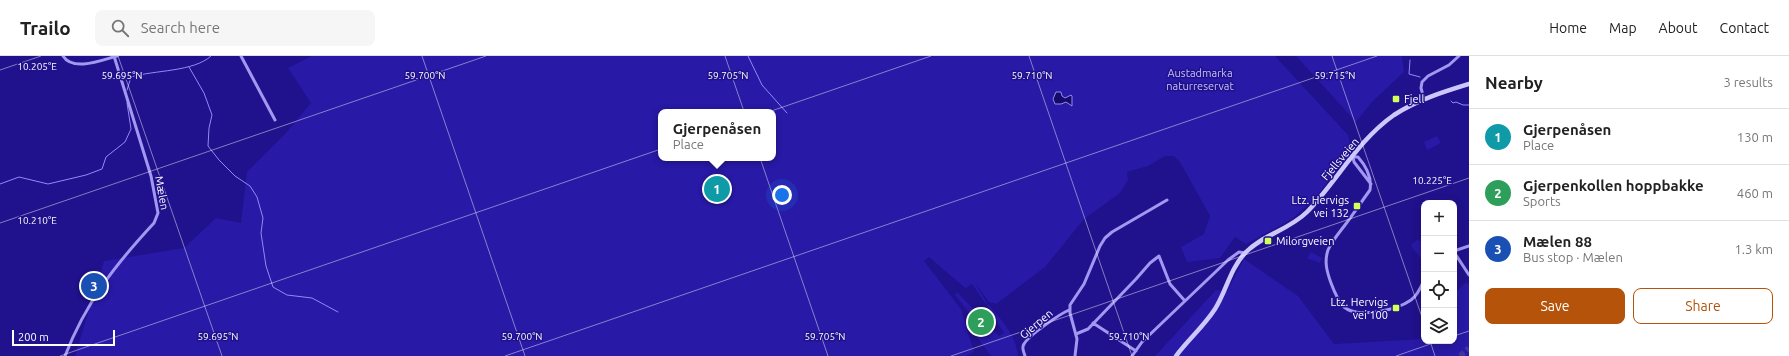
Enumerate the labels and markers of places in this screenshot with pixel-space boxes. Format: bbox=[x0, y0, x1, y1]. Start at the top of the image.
place label: Fjell bbox=[1404, 93, 1424, 105]
marker: Fjell bbox=[1391, 94, 1401, 104]
pin: 1 bbox=[704, 174, 730, 204]
place label: Ltz. Hervigs vei 132 bbox=[1291, 194, 1349, 219]
marker: Ltz. Hervigs vei 132 bbox=[1352, 201, 1362, 211]
place label: Milorgveien bbox=[1276, 235, 1334, 247]
marker: Milorgveien bbox=[1263, 236, 1273, 246]
pin: 3 bbox=[81, 271, 107, 301]
place label: Ltz. Hervigs vei 100 bbox=[1330, 296, 1388, 321]
marker: Ltz. Hervigs vei 100 bbox=[1391, 303, 1401, 313]
pin: 2 bbox=[968, 307, 994, 337]

